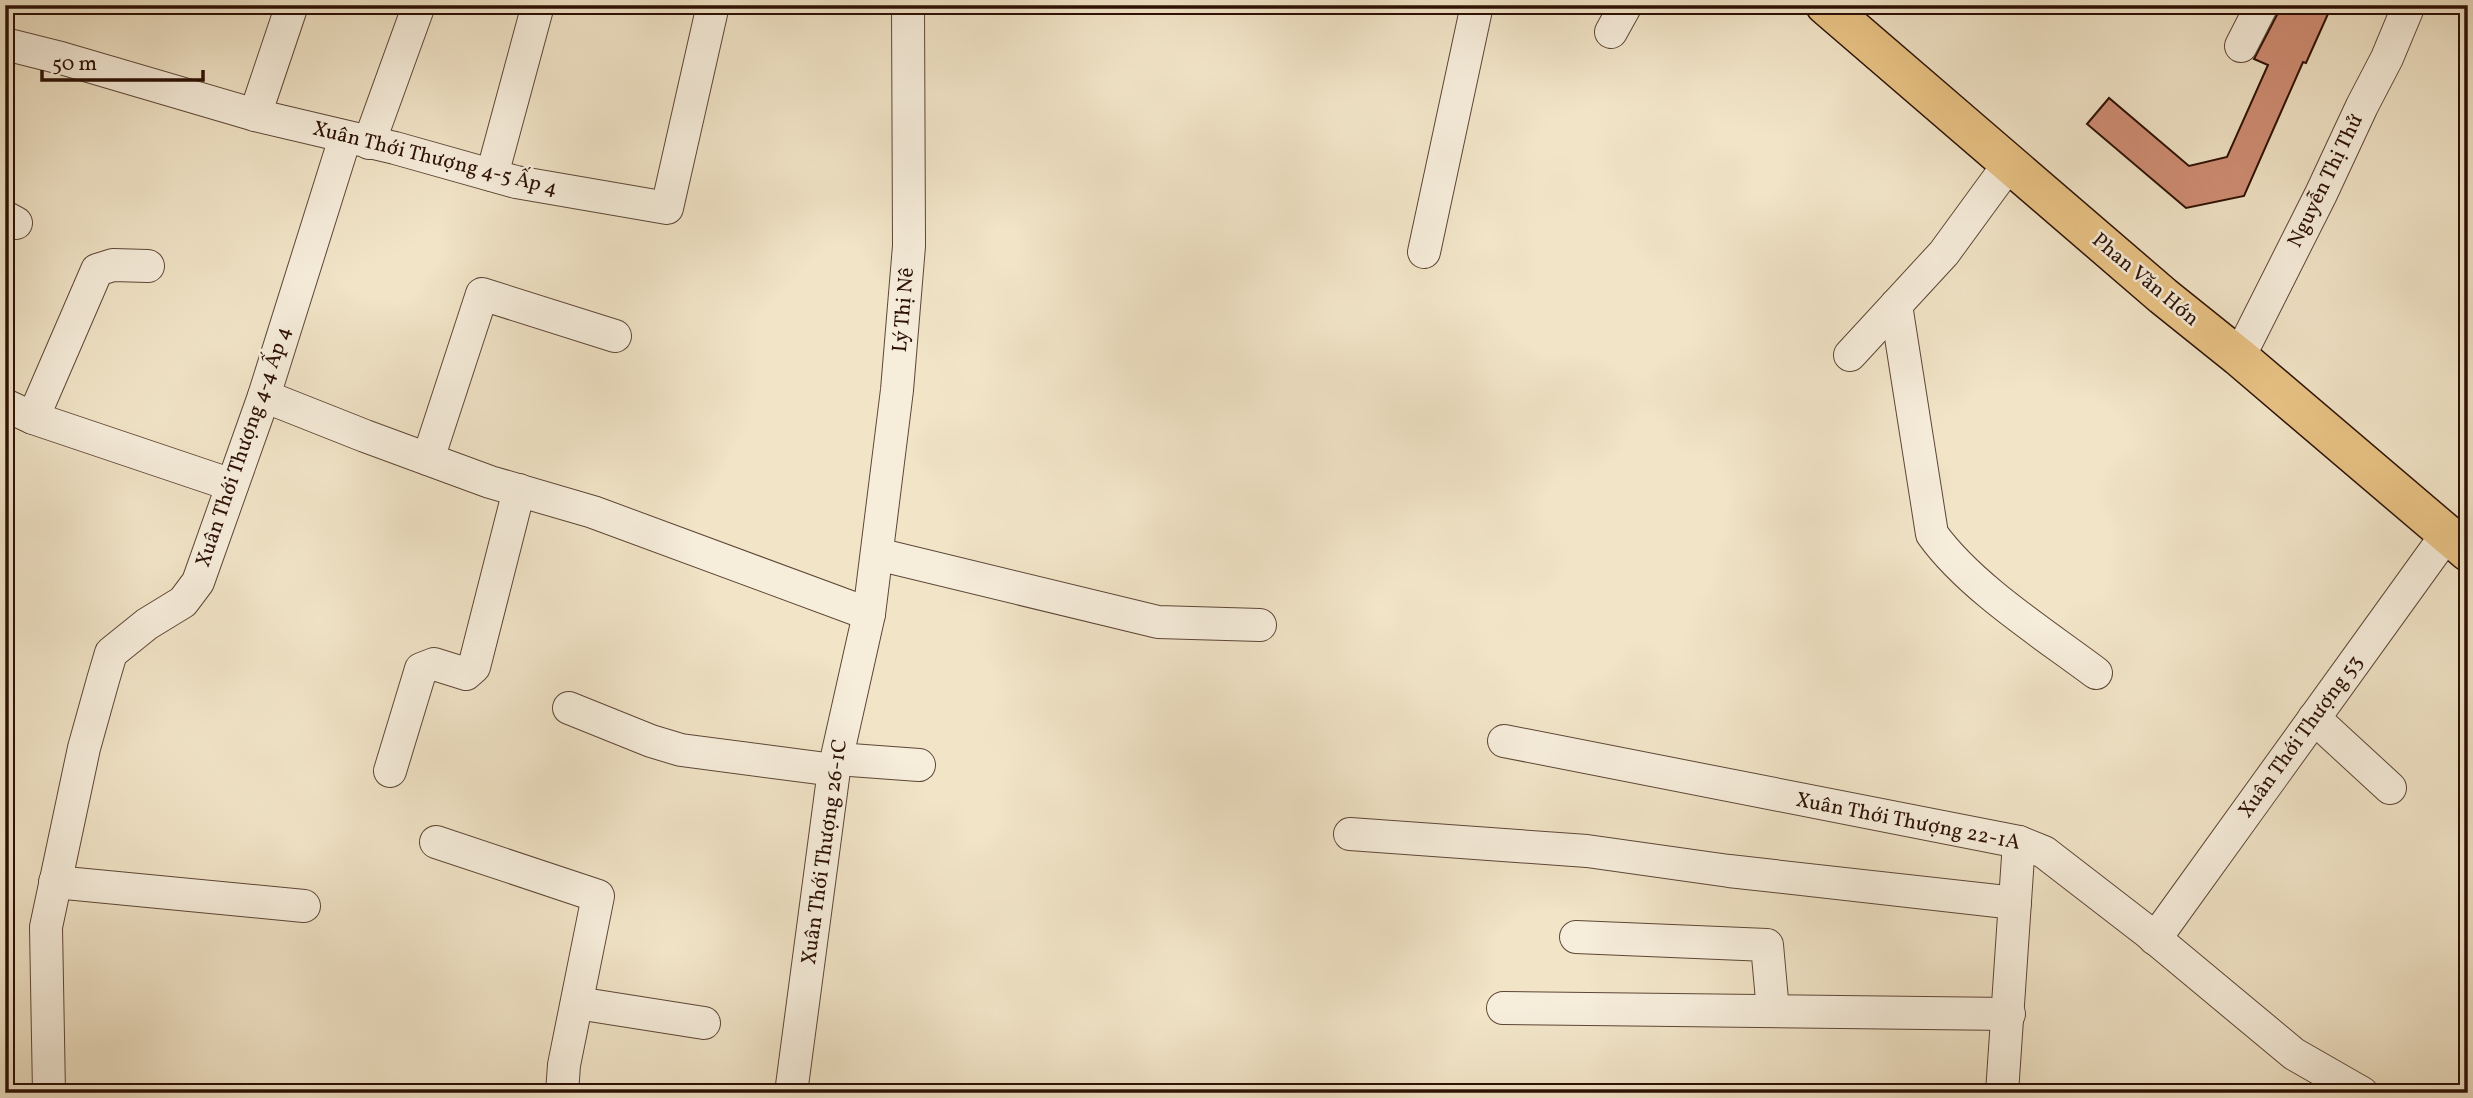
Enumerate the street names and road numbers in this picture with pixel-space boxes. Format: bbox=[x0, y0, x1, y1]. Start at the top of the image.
street label: Nguyễn Thị Thử bbox=[2281, 109, 2371, 253]
street label: Xuân Thới Thượng 4-5 Ấp 4 bbox=[309, 114, 561, 203]
street label: Phan Văn Hớn bbox=[2085, 226, 2205, 334]
street label: Lý Thị Nê bbox=[886, 266, 922, 354]
street label: Xuân Thới Thượng 4-4 Ấp 4 bbox=[188, 322, 299, 571]
street label: Xuân Thới Thượng 53 bbox=[2232, 650, 2370, 824]
street label: Xuân Thới Thượng 26-1C bbox=[795, 737, 855, 967]
street label: Xuân Thới Thượng 22-1A bbox=[1793, 786, 2023, 858]

